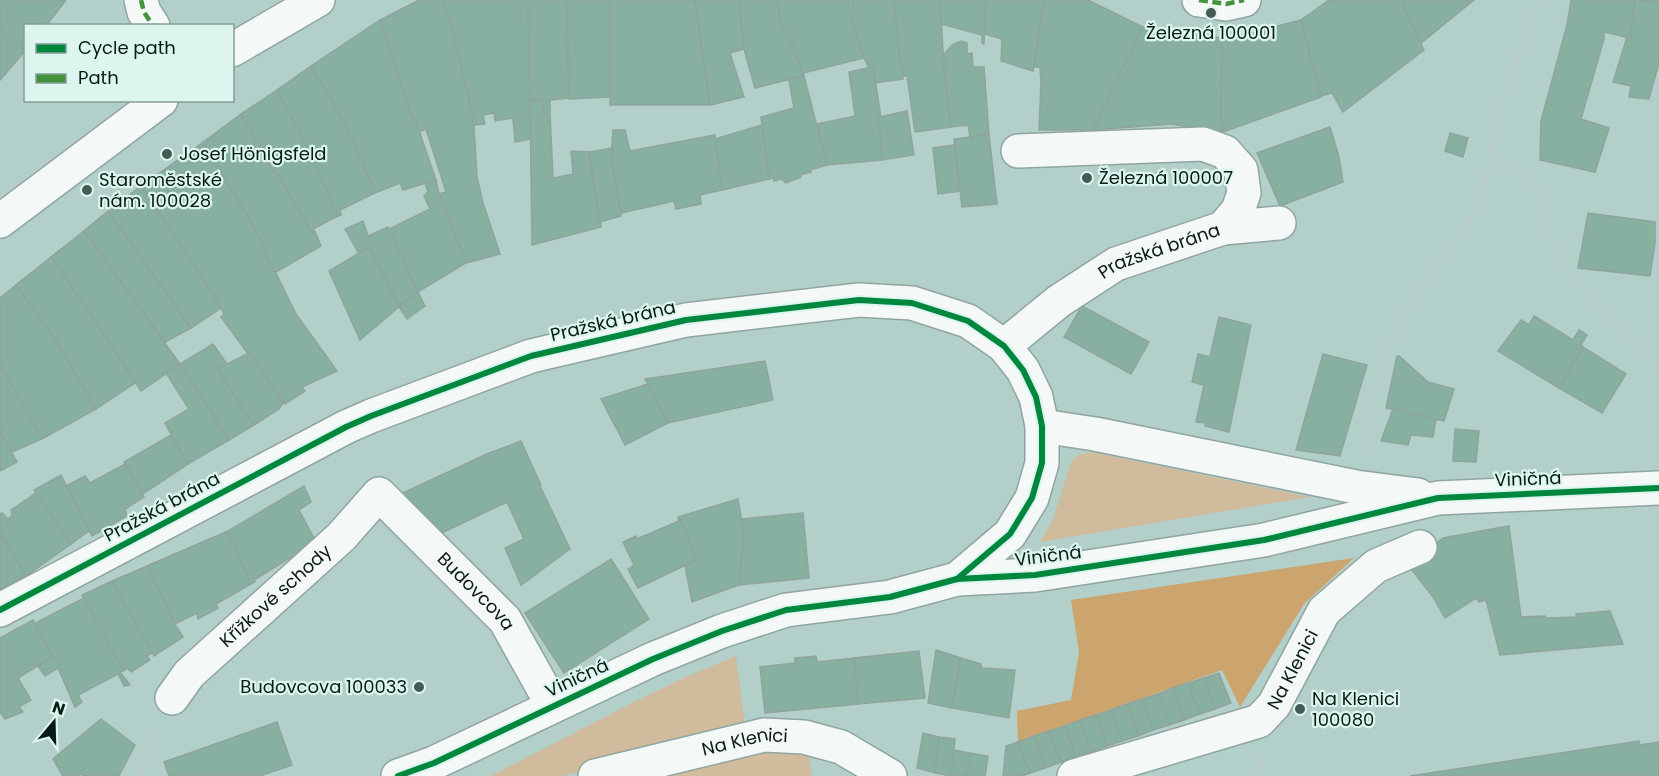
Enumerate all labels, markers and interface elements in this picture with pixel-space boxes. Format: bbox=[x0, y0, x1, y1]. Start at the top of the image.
marker: Železná 100001 bbox=[1204, 6, 1218, 20]
place label: Železná 100001 bbox=[1146, 20, 1276, 45]
legend bbox=[24, 24, 234, 102]
text: Cycle path bbox=[78, 35, 176, 60]
text: Path bbox=[78, 65, 119, 90]
place label: Josef Hönigsfeld bbox=[179, 141, 327, 166]
marker: Josef Hönigsfeld bbox=[160, 147, 174, 161]
place label: Železná 100007 bbox=[1099, 165, 1233, 190]
place label: Staroměstské nám. 100028 bbox=[99, 167, 222, 213]
marker: Železná 100007 bbox=[1080, 171, 1094, 185]
marker: Staroměstské nám. 100028 bbox=[80, 183, 94, 197]
street label: Pražská brána bbox=[1093, 217, 1223, 284]
street label: Pražská brána bbox=[548, 294, 678, 347]
street label: Viničná bbox=[1494, 465, 1562, 492]
street label: Pražská brána bbox=[99, 466, 224, 548]
street label: Křížkové schody bbox=[214, 538, 337, 653]
street label: Viničná bbox=[1013, 539, 1083, 572]
street label: Budovcova bbox=[432, 546, 521, 635]
street label: Na Klenici bbox=[1261, 625, 1324, 714]
street label: Viničná bbox=[541, 652, 613, 703]
place label: Budovcova 100033 bbox=[240, 674, 407, 699]
marker: Budovcova 100033 bbox=[412, 680, 426, 694]
place label: Na Klenici 100080 bbox=[1312, 686, 1399, 732]
north arrow bbox=[24, 692, 84, 752]
text: N bbox=[49, 695, 68, 721]
marker: Na Klenici 100080 bbox=[1293, 702, 1307, 716]
street label: Na Klenici bbox=[699, 721, 788, 762]

